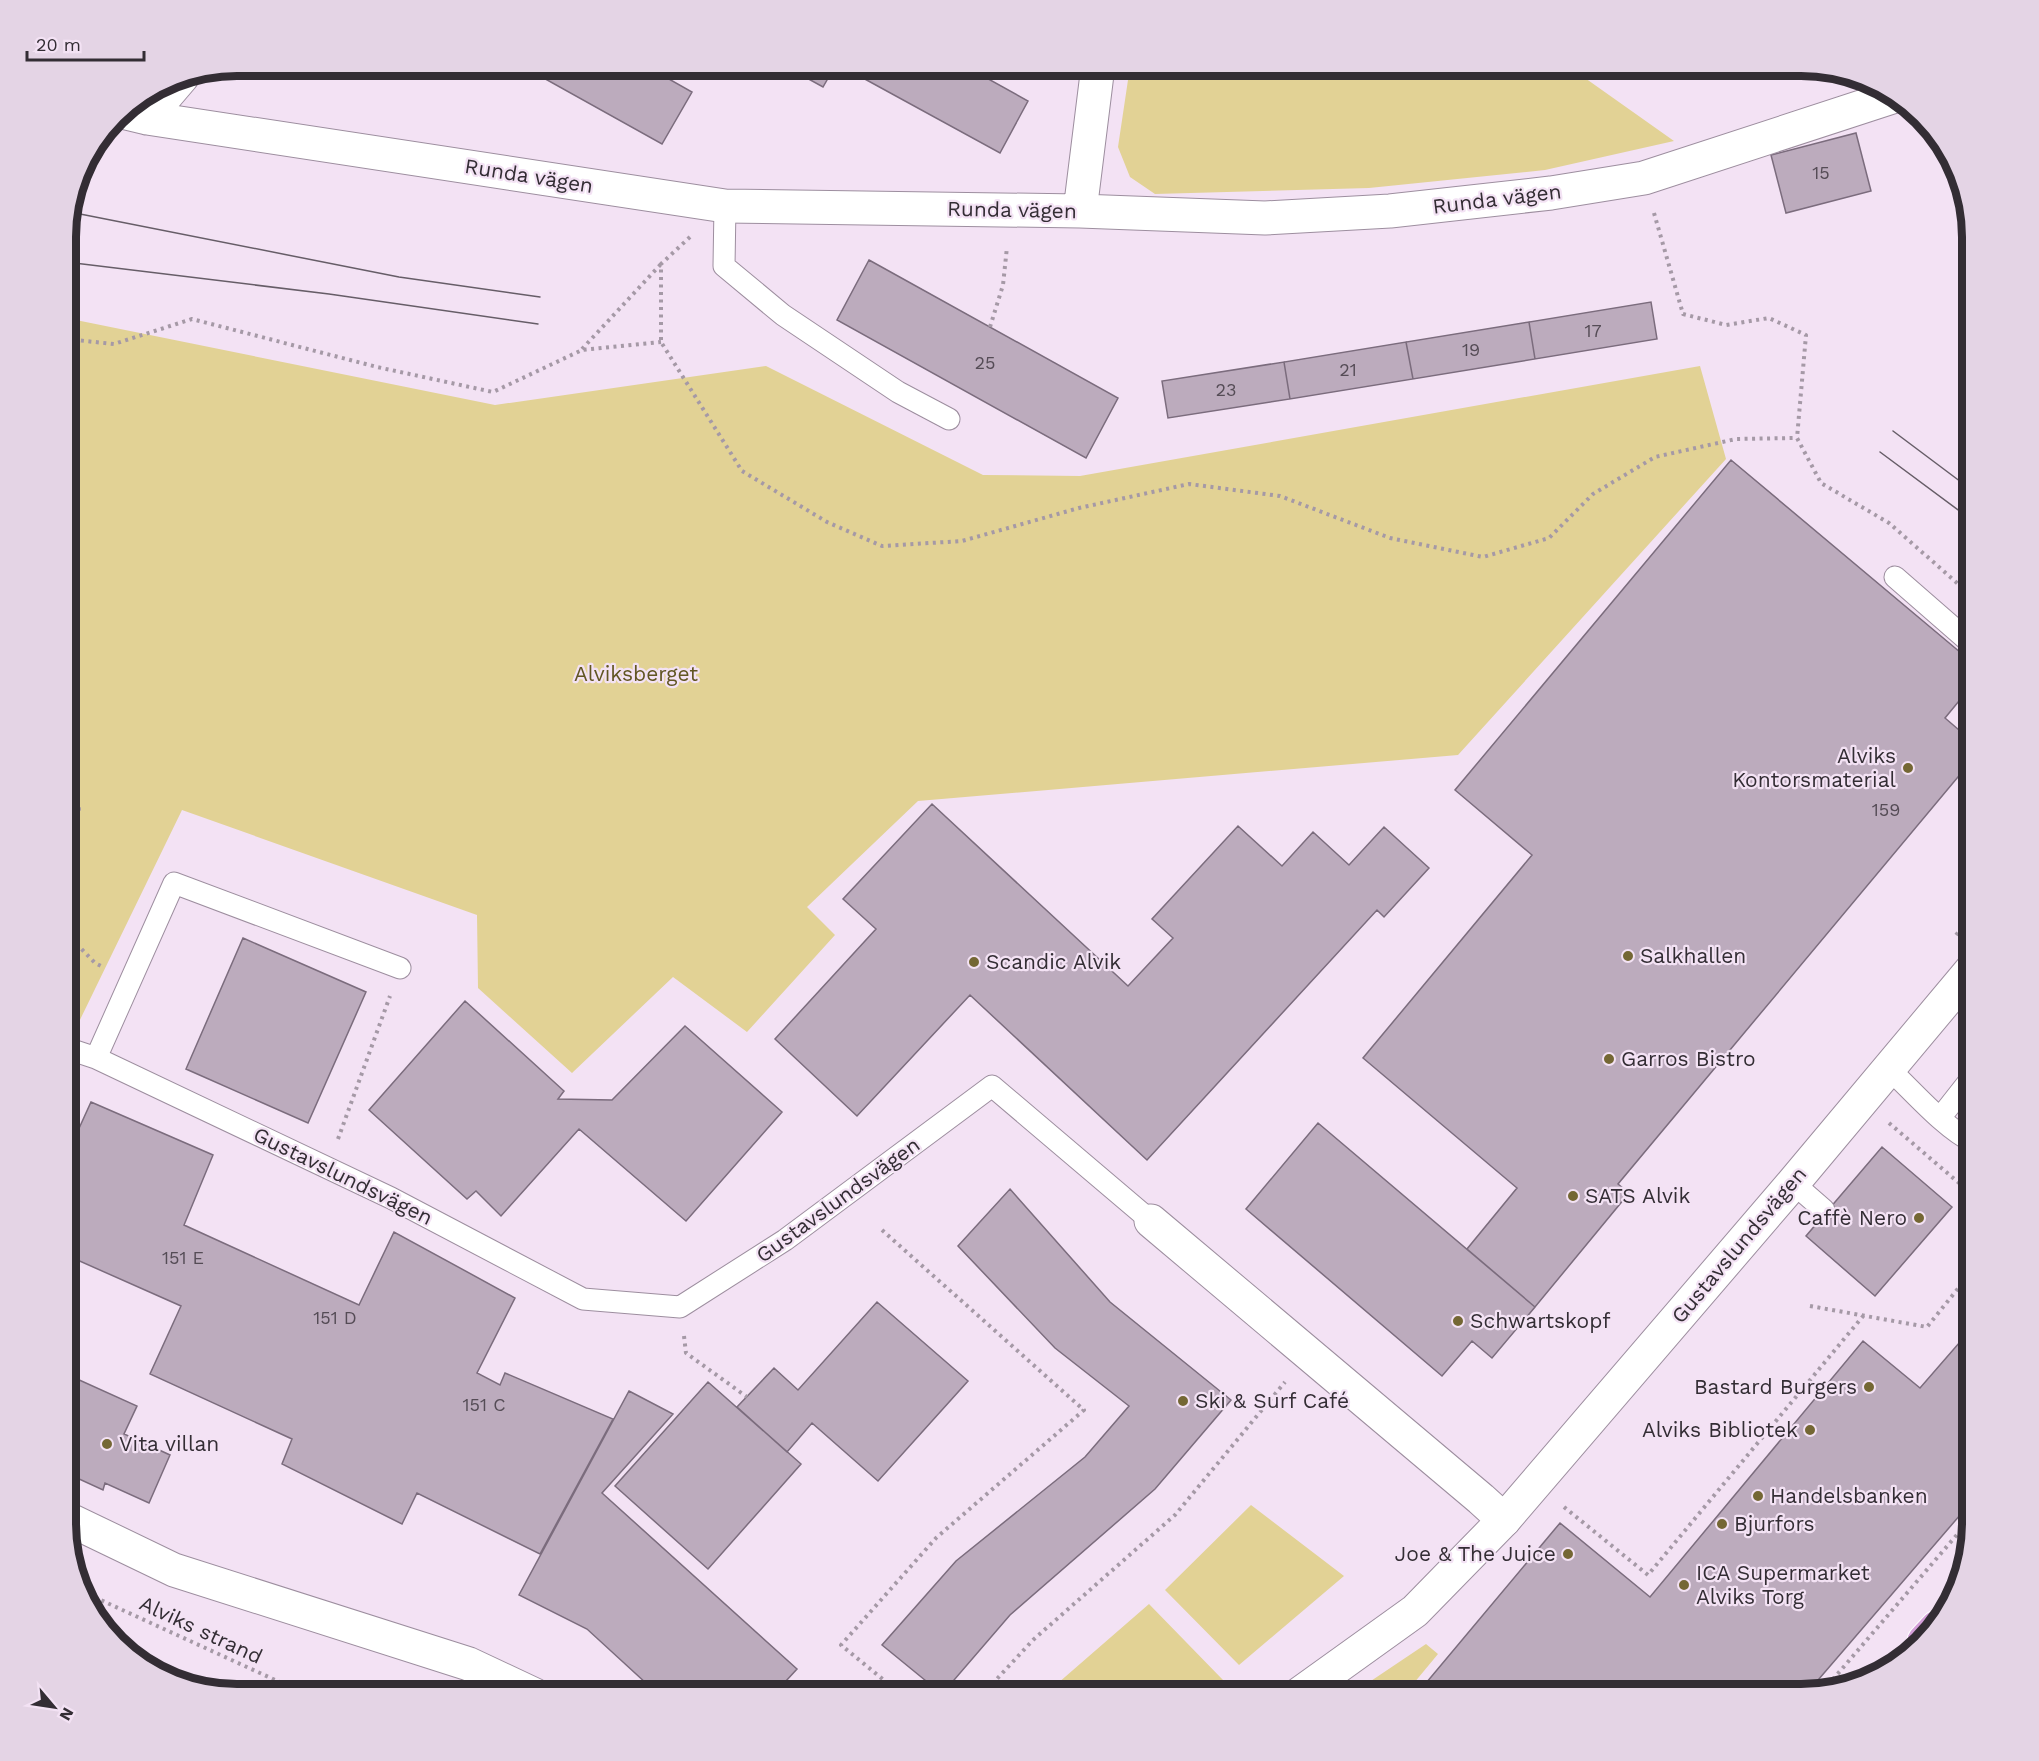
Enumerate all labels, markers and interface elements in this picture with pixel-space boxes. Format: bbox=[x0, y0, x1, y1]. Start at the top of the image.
scale bar bbox=[27, 24, 144, 62]
text: 20 m bbox=[36, 34, 81, 55]
street label: Runda vägen bbox=[463, 153, 595, 198]
house number: 15 bbox=[1812, 162, 1830, 183]
street label: Runda vägen bbox=[1431, 178, 1563, 219]
street label: Runda vägen bbox=[947, 196, 1077, 223]
house number: 17 bbox=[1584, 320, 1602, 341]
house number: 19 bbox=[1462, 339, 1480, 360]
house number: 25 bbox=[975, 352, 995, 373]
house number: 21 bbox=[1339, 359, 1357, 380]
house number: 23 bbox=[1216, 379, 1237, 400]
park label: Alviksberget bbox=[574, 661, 698, 686]
place label: Alviks Kontorsmaterial bbox=[1732, 743, 1897, 792]
marker: Alviks Kontorsmaterial bbox=[1901, 761, 1915, 775]
house number: 159 bbox=[1872, 799, 1900, 820]
place label: Salkhallen bbox=[1640, 943, 1746, 968]
place label: Scandic Alvik bbox=[986, 949, 1121, 974]
marker: Salkhallen bbox=[1621, 949, 1635, 963]
marker: Scandic Alvik bbox=[967, 955, 981, 969]
place label: Garros Bistro bbox=[1621, 1046, 1756, 1071]
marker: Garros Bistro bbox=[1602, 1052, 1616, 1066]
street label: Gustavslundsvägen bbox=[249, 1121, 437, 1230]
street label: Gustavslundsvägen bbox=[751, 1132, 925, 1267]
street label: Gustavslundsvägen bbox=[1666, 1161, 1811, 1328]
place label: SATS Alvik bbox=[1585, 1183, 1690, 1208]
marker: SATS Alvik bbox=[1566, 1189, 1580, 1203]
place label: Caffè Nero bbox=[1797, 1205, 1907, 1230]
marker: Caffè Nero bbox=[1912, 1211, 1926, 1225]
house number: 151 E bbox=[162, 1247, 204, 1268]
house number: 151 D bbox=[313, 1307, 357, 1328]
place label: Schwartskopf bbox=[1470, 1308, 1610, 1333]
marker: Schwartskopf bbox=[1451, 1314, 1465, 1328]
place label: Bastard Burgers bbox=[1694, 1374, 1857, 1399]
marker: Bastard Burgers bbox=[1862, 1380, 1876, 1394]
place label: Ski & Surf Café bbox=[1195, 1388, 1349, 1413]
house number: 151 C bbox=[462, 1394, 506, 1415]
marker: Ski & Surf Café bbox=[1176, 1394, 1190, 1408]
place label: Alviks Bibliotek bbox=[1642, 1417, 1798, 1442]
marker: Alviks Bibliotek bbox=[1803, 1423, 1817, 1437]
place label: Vita villan bbox=[119, 1431, 219, 1456]
marker: Vita villan bbox=[100, 1437, 114, 1451]
place label: Handelsbanken bbox=[1770, 1483, 1928, 1508]
marker: Handelsbanken bbox=[1751, 1489, 1765, 1503]
place label: Bjurfors bbox=[1734, 1511, 1815, 1536]
marker: Bjurfors bbox=[1715, 1517, 1729, 1531]
place label: Joe & The Juice bbox=[1395, 1541, 1556, 1566]
marker: Joe & The Juice bbox=[1561, 1547, 1575, 1561]
place label: ICA Supermarket Alviks Torg bbox=[1696, 1560, 1870, 1609]
marker: ICA Supermarket Alviks Torg bbox=[1677, 1578, 1691, 1592]
street label: Alviks strand bbox=[136, 1590, 267, 1669]
north arrow bbox=[24, 1677, 84, 1737]
text: N bbox=[55, 1704, 78, 1724]

